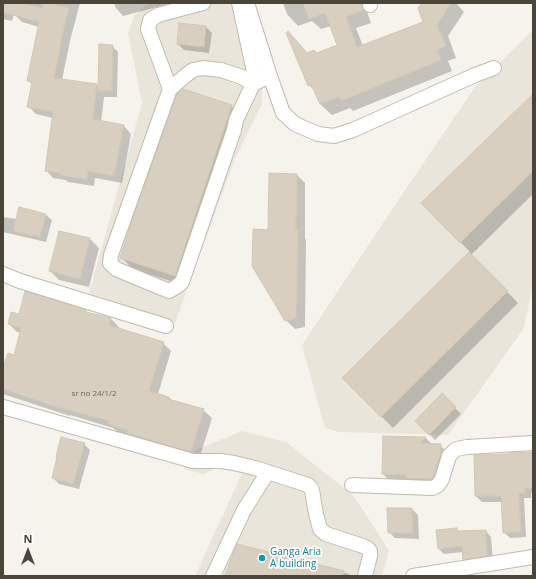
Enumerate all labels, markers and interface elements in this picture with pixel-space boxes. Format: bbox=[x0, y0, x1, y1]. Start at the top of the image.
house number: sr no 24/1/2 bbox=[71, 389, 117, 399]
north arrow bbox=[8, 531, 48, 571]
text: N bbox=[24, 531, 32, 546]
place label: Ganga Aria A building bbox=[270, 546, 321, 570]
marker: Ganga Aria A building bbox=[257, 553, 267, 563]

